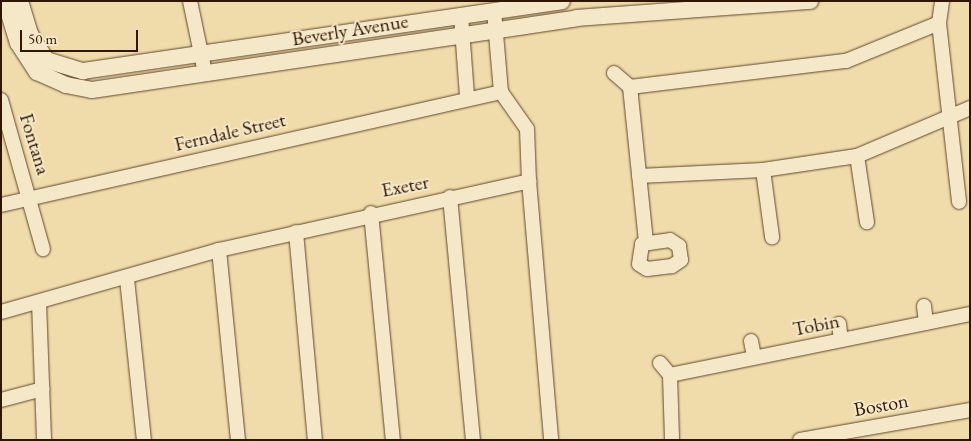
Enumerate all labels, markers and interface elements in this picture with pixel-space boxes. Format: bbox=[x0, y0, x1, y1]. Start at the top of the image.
street label: Beverly Avenue bbox=[290, 9, 410, 51]
scale bar bbox=[22, 20, 140, 52]
text: 50 m bbox=[28, 29, 57, 48]
street label: Ferndale Street bbox=[172, 108, 288, 156]
street label: Fontana bbox=[14, 110, 56, 178]
street label: Exeter bbox=[379, 170, 431, 202]
street label: Tobin bbox=[791, 309, 841, 341]
street label: Boston bbox=[852, 388, 910, 422]

